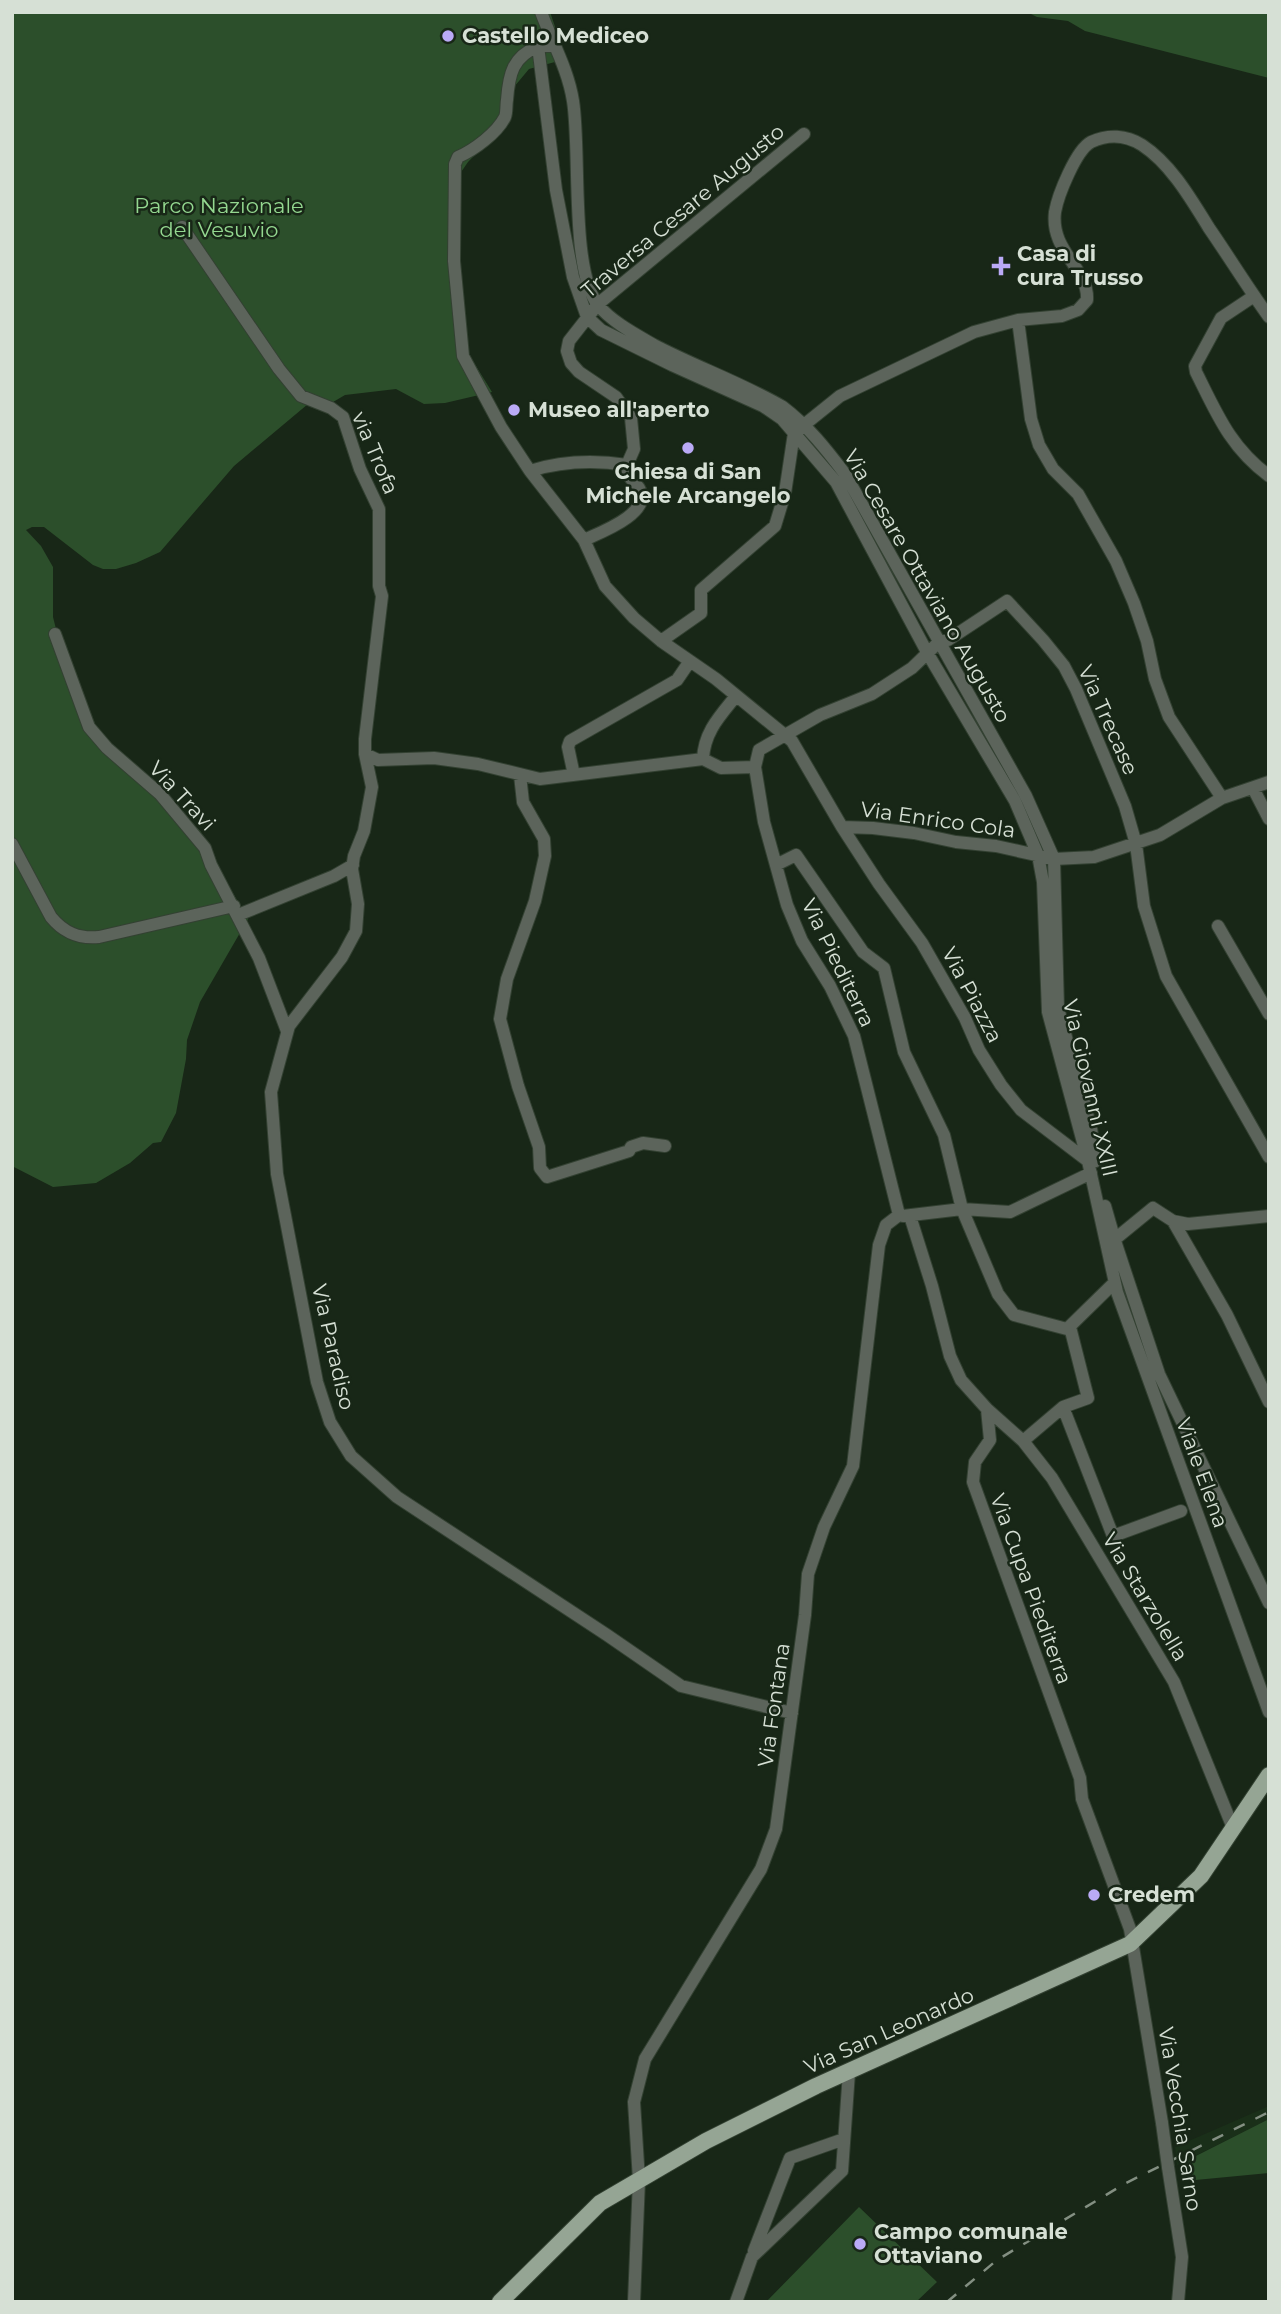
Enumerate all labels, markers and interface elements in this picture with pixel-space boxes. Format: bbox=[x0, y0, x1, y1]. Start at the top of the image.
place label: Castello Mediceo bbox=[462, 23, 649, 48]
marker: Castello Mediceo bbox=[440, 28, 456, 44]
street label: Traversa Cesare Augusto bbox=[576, 118, 789, 303]
park label: Parco Nazionale del Vesuvio bbox=[134, 193, 304, 242]
place label: Casa di cura Trusso bbox=[1017, 241, 1143, 290]
marker: Casa di cura Trusso bbox=[991, 256, 1011, 276]
place label: Museo all'aperto bbox=[528, 397, 710, 422]
marker: Museo all'aperto bbox=[506, 402, 522, 418]
street label: via Trofa bbox=[347, 408, 404, 498]
marker: Chiesa di San Michele Arcangelo bbox=[680, 440, 696, 456]
street label: Via Cesare Ottaviano Augusto bbox=[839, 445, 1016, 727]
place label: Chiesa di San Michele Arcangelo bbox=[585, 459, 791, 508]
street label: Via Trecase bbox=[1073, 661, 1144, 779]
street label: Via Travi bbox=[144, 756, 221, 836]
street label: Via Enrico Cola bbox=[859, 796, 1017, 843]
street label: Via Piediterra bbox=[797, 894, 880, 1031]
street label: Via Piazza bbox=[937, 943, 1008, 1047]
street label: Via Giovanni XXIII bbox=[1058, 997, 1123, 1179]
street label: Via Paradiso bbox=[307, 1282, 360, 1412]
street label: Viale Elena bbox=[1171, 1414, 1234, 1531]
street label: Via Cupa Piediterra bbox=[985, 1490, 1078, 1687]
street label: Via Starzolella bbox=[1097, 1528, 1194, 1665]
street label: Via Fontana bbox=[752, 1641, 795, 1769]
place label: Credem bbox=[1108, 1882, 1195, 1907]
marker: Credem bbox=[1086, 1887, 1102, 1903]
street label: Via San Leonardo bbox=[800, 1982, 977, 2079]
street label: Via Vecchia Sarno bbox=[1154, 2025, 1207, 2213]
place label: Campo comunale Ottaviano bbox=[874, 2219, 1068, 2268]
marker: Campo comunale Ottaviano bbox=[852, 2236, 868, 2252]

